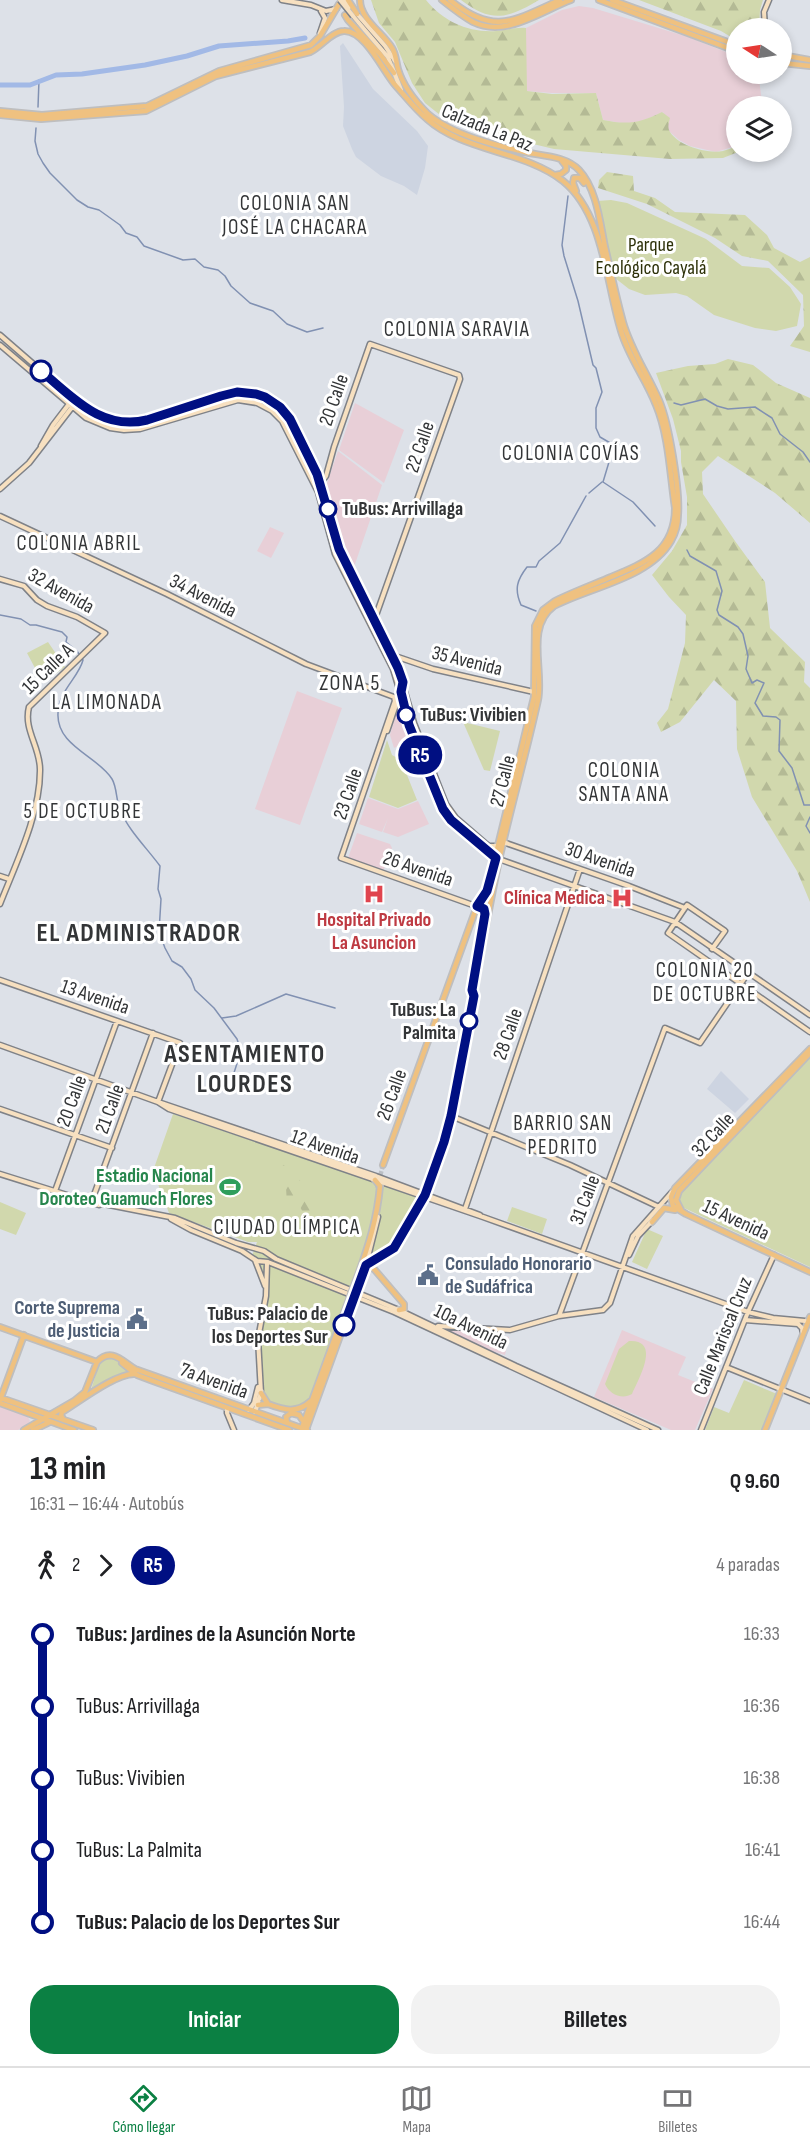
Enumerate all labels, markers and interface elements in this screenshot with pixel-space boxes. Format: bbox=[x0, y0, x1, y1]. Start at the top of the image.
north arrow bbox=[726, 18, 792, 84]
map controls bbox=[726, 18, 792, 162]
button: layers bbox=[726, 96, 792, 162]
street label: Calzada La Paz bbox=[438, 99, 536, 157]
district label: COLONIA SAN JOSÉ LA CHACARA bbox=[221, 191, 368, 240]
park label: Parque Ecológico Cayalá bbox=[596, 233, 706, 280]
district label: COLONIA SARAVIA bbox=[384, 317, 530, 342]
unlabelled marker bbox=[30, 360, 52, 382]
street label: 20 Calle bbox=[314, 371, 354, 429]
street label: 22 Calle bbox=[400, 418, 440, 476]
district label: COLONIA COVÍAS bbox=[502, 441, 640, 466]
place label: TuBus: Arrivillaga bbox=[342, 497, 463, 521]
marker: TuBus: Arrivillaga bbox=[319, 500, 337, 518]
district label: COLONIA ABRIL bbox=[16, 531, 142, 556]
street label: 32 Avenida bbox=[24, 563, 98, 619]
street label: 34 Avenida bbox=[165, 569, 241, 623]
street label: 15 Calle A bbox=[17, 638, 79, 699]
street label: 35 Avenida bbox=[429, 641, 505, 681]
district label: ZONA 5 bbox=[319, 670, 381, 697]
district label: LA LIMONADA bbox=[52, 690, 162, 715]
place label: TuBus: Vivibien bbox=[420, 703, 526, 727]
marker: TuBus: Vivibien bbox=[397, 706, 415, 724]
line badge: R5 bbox=[393, 736, 447, 774]
text: R5 bbox=[410, 743, 430, 768]
street label: 27 Calle bbox=[485, 753, 521, 809]
district label: COLONIA SANTA ANA bbox=[579, 758, 669, 807]
street label: 23 Calle bbox=[328, 765, 368, 823]
district label: 5 DE OCTUBRE bbox=[23, 799, 143, 824]
street label: 30 Avenida bbox=[562, 837, 638, 883]
street label: 26 Avenida bbox=[380, 846, 456, 892]
hospital icon: Hospital Privado La Asuncion bbox=[362, 882, 386, 906]
place label: Clínica Medica bbox=[504, 886, 605, 910]
hospital icon: Clínica Medica bbox=[610, 886, 634, 910]
place label: Hospital Privado La Asuncion bbox=[317, 908, 431, 955]
district label: EL ADMINISTRADOR bbox=[36, 918, 242, 949]
district label: COLONIA 20 DE OCTUBRE bbox=[653, 958, 757, 1007]
street label: 13 Avenida bbox=[58, 974, 132, 1020]
place label: TuBus: La Palmita bbox=[390, 998, 456, 1045]
street label: 28 Calle bbox=[488, 1005, 528, 1063]
marker: TuBus: La Palmita bbox=[460, 1012, 478, 1030]
district label: ASENTAMIENTO LOURDES bbox=[163, 1039, 326, 1100]
street label: 26 Calle bbox=[372, 1066, 412, 1124]
street label: 20 Calle bbox=[52, 1072, 92, 1130]
street label: 21 Calle bbox=[90, 1081, 130, 1137]
street label: 32 Calle bbox=[686, 1108, 740, 1162]
district label: BARRIO SAN PEDRITO bbox=[513, 1111, 613, 1160]
street label: 12 Avenida bbox=[288, 1124, 362, 1170]
place label: Estadio Nacional Doroteo Guamuch Flores bbox=[39, 1164, 213, 1211]
street label: 31 Calle bbox=[565, 1172, 605, 1228]
sports icon: Estadio Nacional Doroteo Guamuch Flores bbox=[218, 1175, 242, 1199]
street label: 15 Avenida bbox=[699, 1194, 773, 1246]
district label: CIUDAD OLÍMPICA bbox=[213, 1215, 361, 1240]
place label: Consulado Honorario de Sudáfrica bbox=[445, 1252, 592, 1299]
public building icon: Consulado Honorario de Sudáfrica bbox=[416, 1263, 440, 1287]
street label: Calle Mariscal Cruz bbox=[688, 1273, 758, 1399]
place label: Corte Suprema de Justicia bbox=[14, 1296, 120, 1343]
street label: 10a Avenida bbox=[430, 1299, 512, 1355]
place label: TuBus: Palacio de los Deportes Sur bbox=[207, 1302, 328, 1349]
public building icon: Corte Suprema de Justicia bbox=[125, 1307, 149, 1331]
marker: TuBus: Palacio de los Deportes Sur bbox=[333, 1314, 355, 1336]
street label: 7a Avenida bbox=[177, 1358, 251, 1404]
text: 13 min bbox=[30, 1449, 106, 1489]
text: Q 9.60 bbox=[730, 1468, 780, 1495]
text: 16:31 – 16:44 · Autobús bbox=[30, 1492, 184, 1516]
icon: walk bbox=[30, 1549, 63, 1582]
icon: forward bbox=[89, 1549, 122, 1582]
text: 2 bbox=[72, 1553, 80, 1577]
text: R5 bbox=[143, 1553, 163, 1578]
text: 4 paradas bbox=[716, 1553, 780, 1577]
text: TuBus: Jardines de la Asunción Norte bbox=[76, 1621, 356, 1648]
text: 16:33 bbox=[744, 1622, 780, 1646]
text: TuBus: Arrivillaga bbox=[76, 1693, 200, 1720]
text: 16:36 bbox=[743, 1694, 780, 1718]
text: TuBus: Vivibien bbox=[76, 1765, 185, 1792]
text: 16:38 bbox=[743, 1766, 780, 1790]
text: TuBus: La Palmita bbox=[76, 1837, 202, 1864]
text: 16:41 bbox=[745, 1838, 780, 1862]
text: TuBus: Palacio de los Deportes Sur bbox=[76, 1909, 340, 1936]
text: 16:44 bbox=[744, 1910, 780, 1934]
button: Iniciar bbox=[30, 1985, 399, 2054]
button: Billetes bbox=[411, 1985, 780, 2054]
tab: Cómo llegar bbox=[112, 2082, 175, 2137]
tab: Mapa bbox=[400, 2082, 433, 2137]
tab: Billetes bbox=[658, 2082, 698, 2137]

